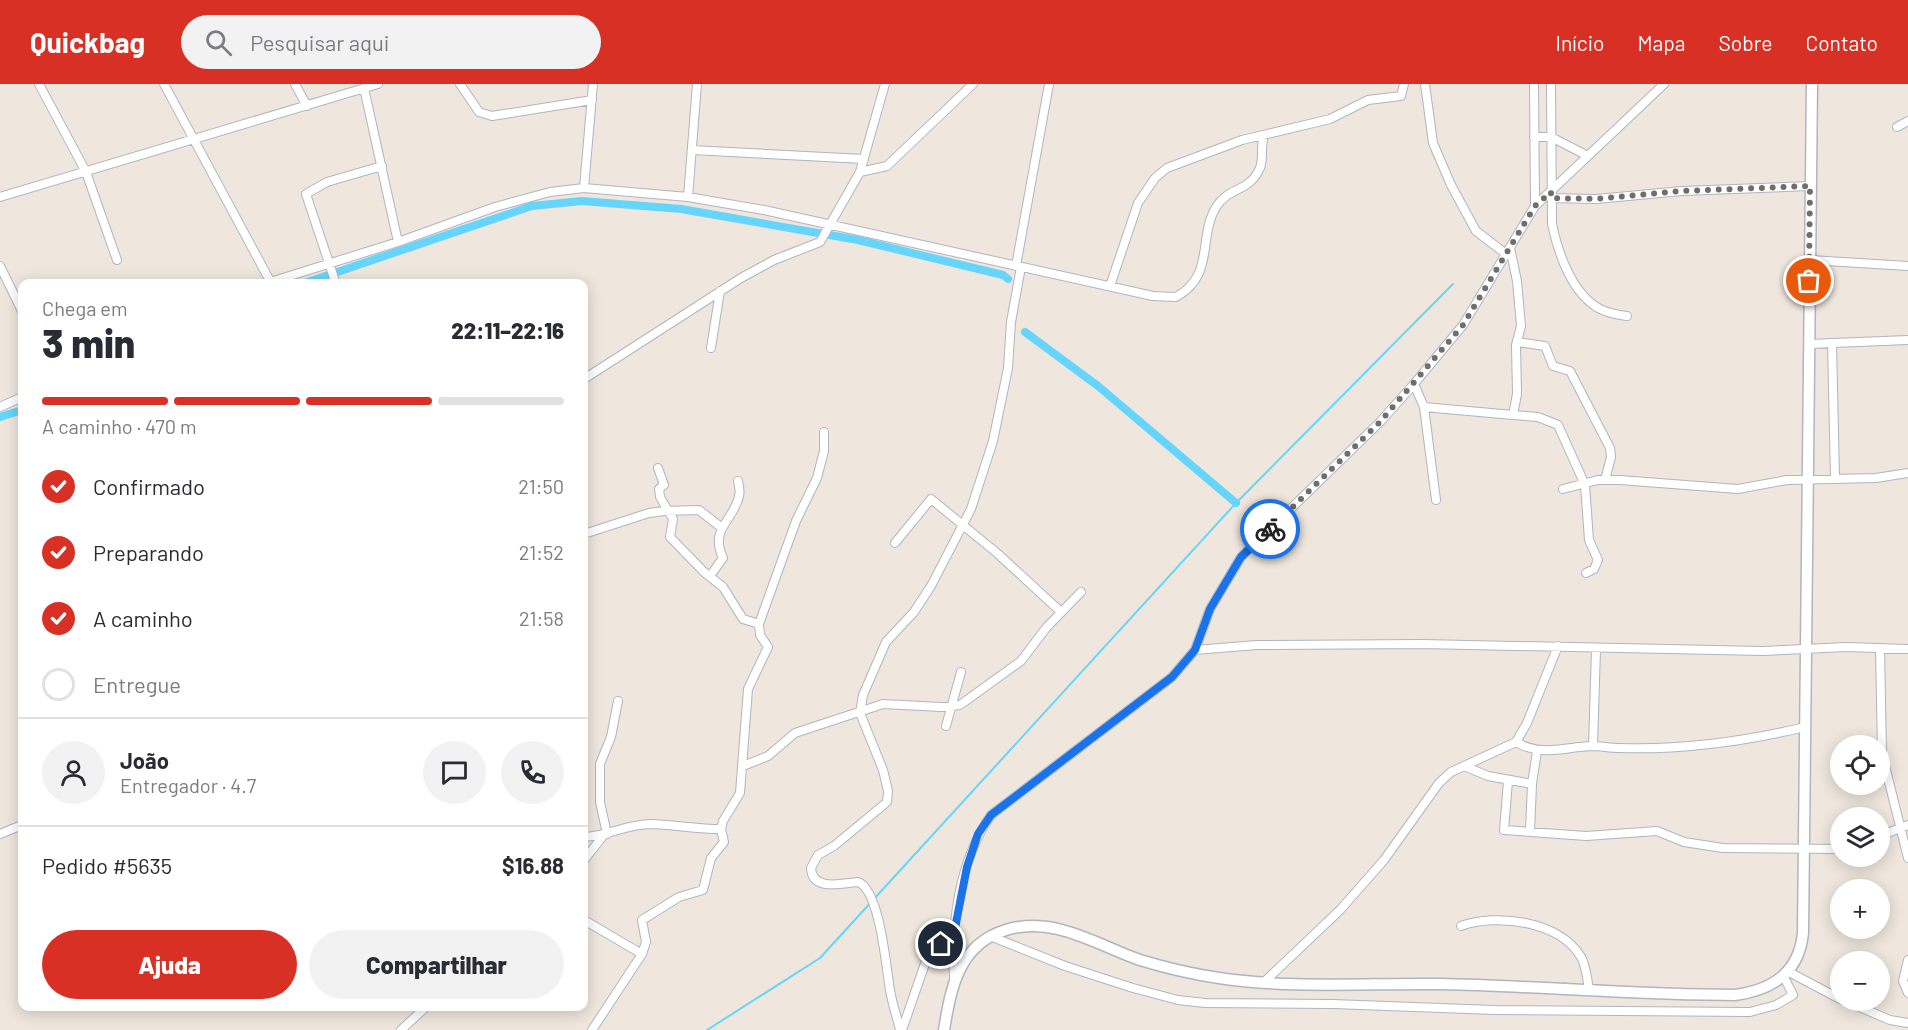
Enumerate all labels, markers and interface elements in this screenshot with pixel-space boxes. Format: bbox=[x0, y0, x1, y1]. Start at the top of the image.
search box bbox=[181, 15, 601, 69]
text: Quickbag bbox=[30, 25, 145, 59]
icon: search bbox=[202, 26, 235, 59]
text: Pesquisar aqui bbox=[250, 29, 389, 55]
text: Início bbox=[1556, 30, 1604, 55]
text: Mapa bbox=[1637, 30, 1686, 55]
text: Sobre bbox=[1719, 30, 1772, 55]
text: Contato bbox=[1805, 30, 1878, 55]
pin bbox=[1783, 255, 1834, 306]
icon: bag bbox=[1792, 264, 1825, 297]
text: Chega em bbox=[42, 296, 128, 320]
text: 22:11–22:16 bbox=[451, 317, 564, 343]
text: 3 min bbox=[42, 319, 135, 366]
text: A caminho · 470 m bbox=[42, 414, 197, 438]
icon: check bbox=[42, 470, 75, 503]
text: Confirmado bbox=[93, 473, 205, 499]
text: 21:50 bbox=[518, 474, 564, 498]
courier bbox=[1240, 499, 1300, 559]
icon: bike bbox=[1254, 513, 1287, 546]
icon: check bbox=[42, 536, 75, 569]
text: Preparando bbox=[93, 539, 204, 565]
text: 21:52 bbox=[519, 540, 564, 564]
icon: check bbox=[42, 602, 75, 635]
text: A caminho bbox=[93, 605, 193, 631]
text: 21:58 bbox=[519, 606, 564, 630]
text: Entregue bbox=[93, 671, 181, 697]
map controls bbox=[1830, 735, 1890, 1011]
button: locate bbox=[1830, 735, 1890, 795]
button: person bbox=[42, 741, 105, 804]
button: chat bbox=[423, 741, 486, 804]
button: phone bbox=[501, 741, 564, 804]
text: João bbox=[120, 747, 169, 773]
text: Entregador · 4.7 bbox=[120, 773, 256, 797]
button: layers bbox=[1830, 807, 1890, 867]
text: Pedido #5635 bbox=[42, 852, 172, 878]
text: $16.88 bbox=[502, 852, 564, 878]
button: + bbox=[1830, 879, 1890, 939]
pin bbox=[915, 918, 966, 969]
icon: home bbox=[924, 927, 957, 960]
button: Ajuda bbox=[42, 930, 297, 999]
button: Compartilhar bbox=[309, 930, 564, 999]
button: − bbox=[1830, 951, 1890, 1011]

